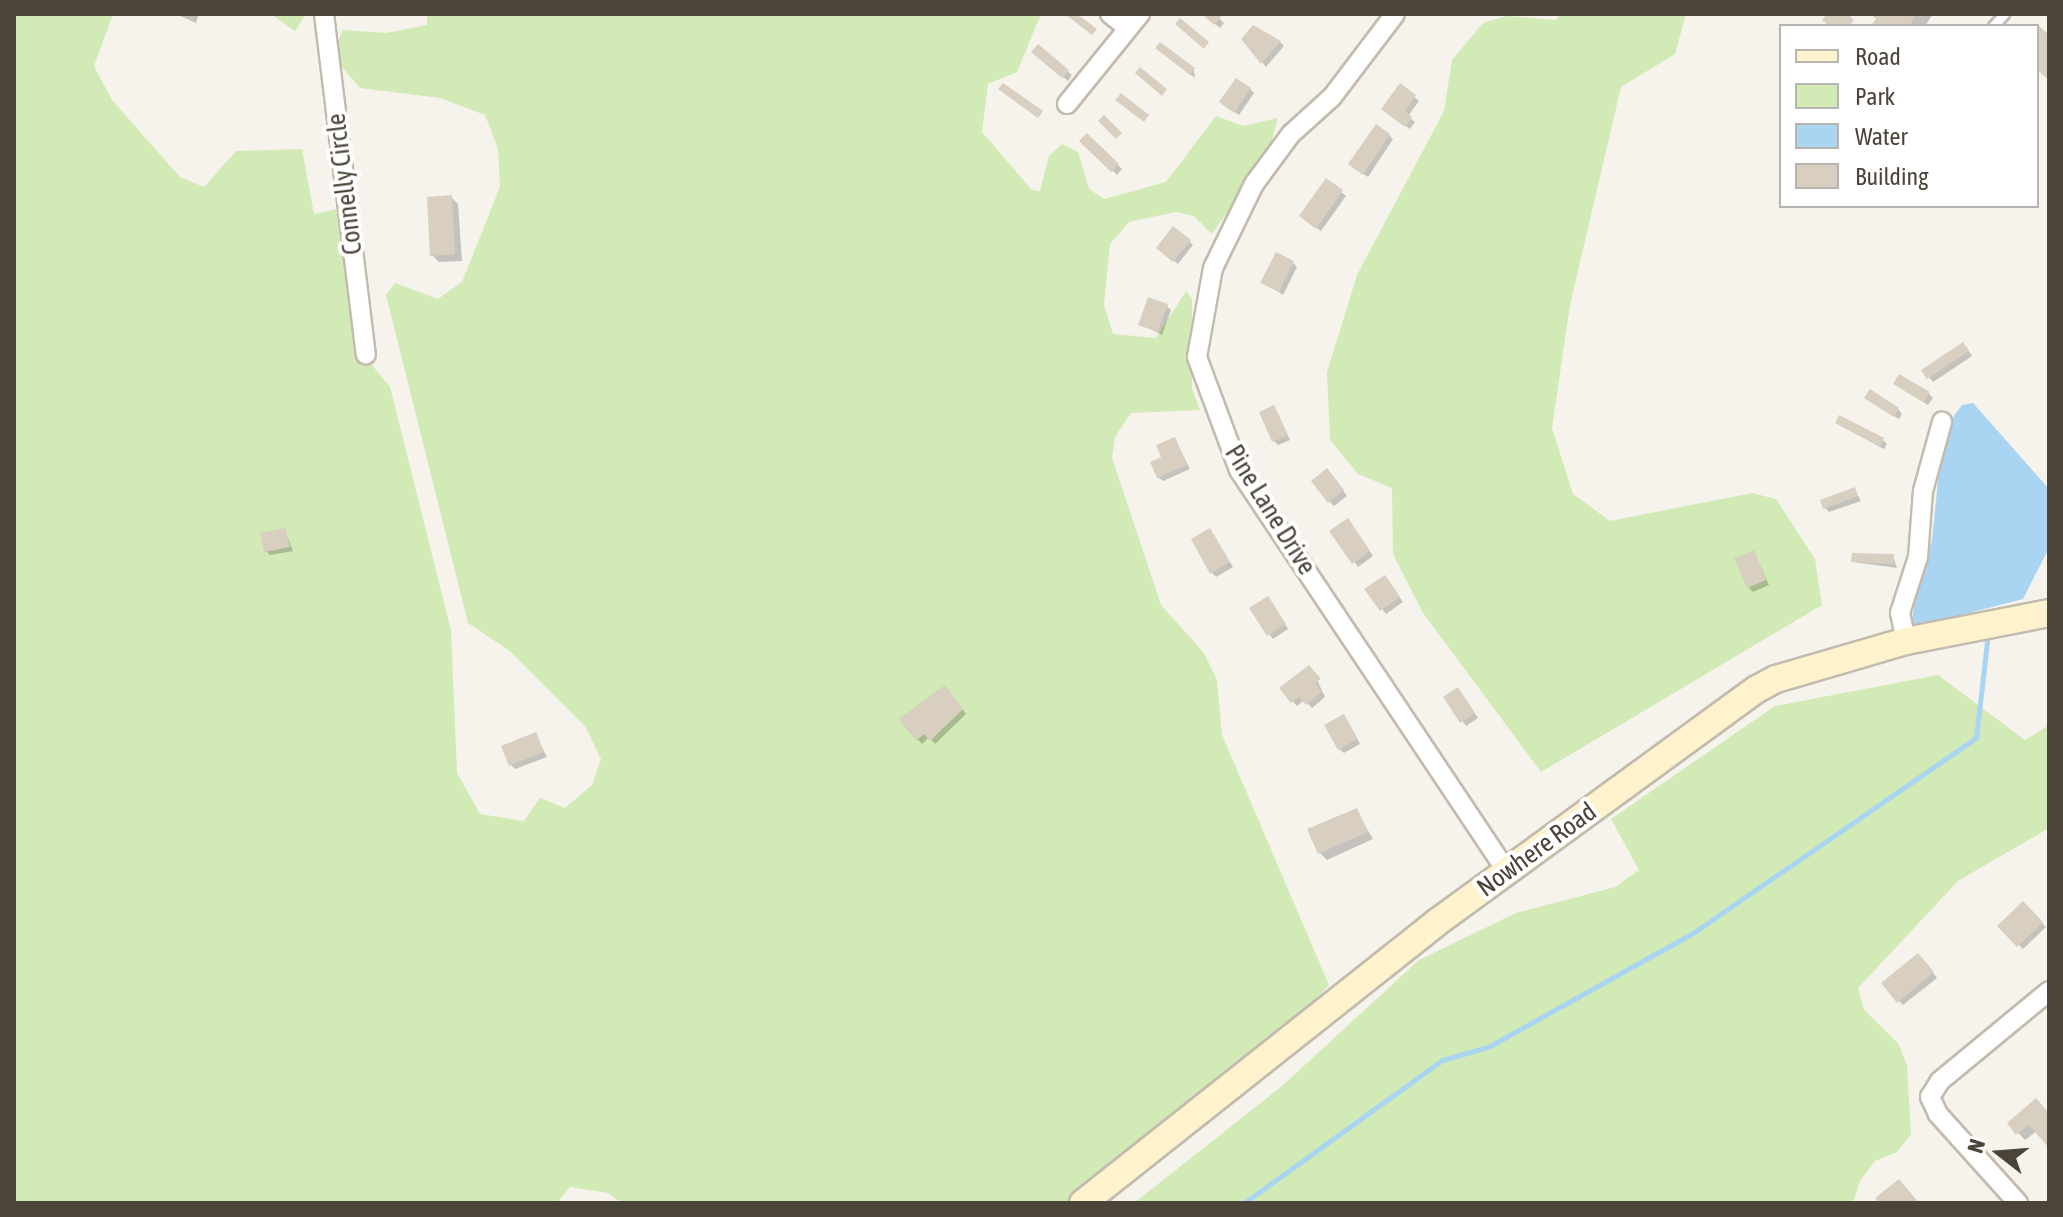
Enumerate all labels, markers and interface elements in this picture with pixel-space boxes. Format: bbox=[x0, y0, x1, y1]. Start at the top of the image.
legend bbox=[1779, 24, 2039, 208]
text: Road bbox=[1855, 43, 1901, 70]
text: Park bbox=[1855, 83, 1895, 110]
street label: Connelly Circle bbox=[321, 112, 369, 256]
text: Water bbox=[1855, 123, 1908, 150]
text: Building bbox=[1855, 163, 1928, 190]
street label: Pine Lane Drive bbox=[1218, 439, 1322, 581]
street label: Nowhere Road bbox=[1471, 796, 1603, 904]
north arrow bbox=[1959, 1113, 2039, 1193]
text: N bbox=[1962, 1136, 1990, 1156]

